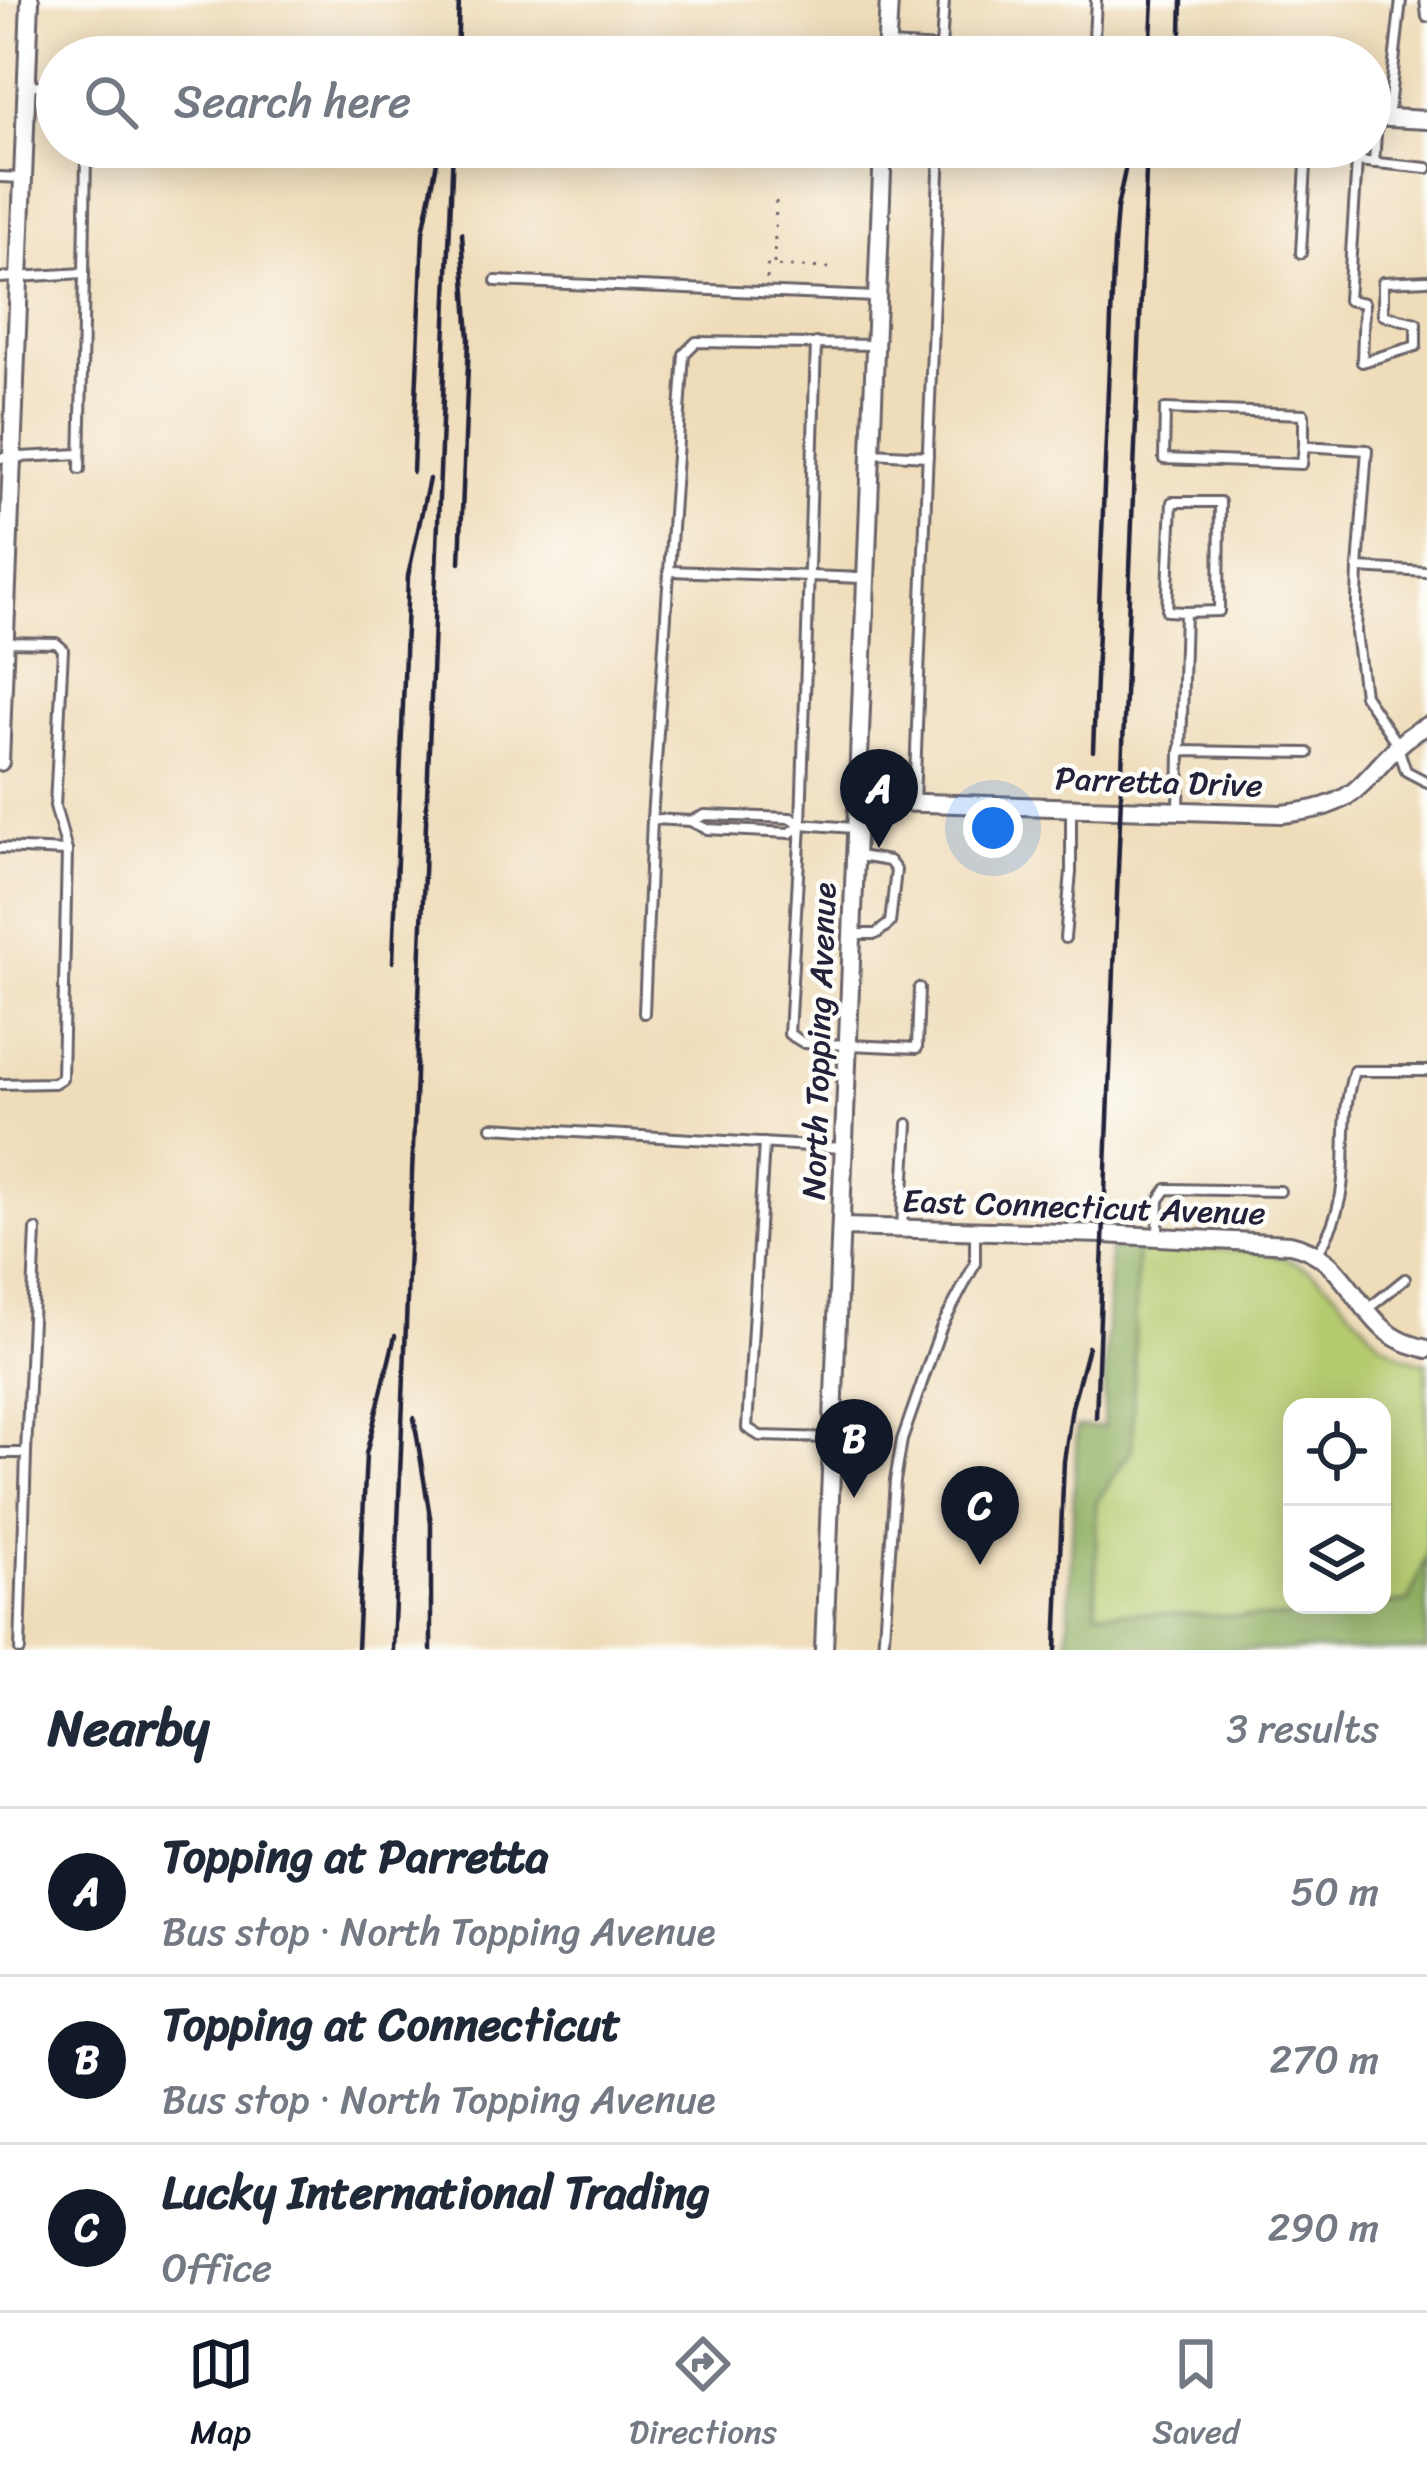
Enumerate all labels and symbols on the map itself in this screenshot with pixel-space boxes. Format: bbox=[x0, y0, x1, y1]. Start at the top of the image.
pin: A bbox=[840, 749, 918, 848]
street label: Parretta Drive bbox=[1054, 749, 1264, 815]
your location bbox=[963, 798, 1023, 858]
street label: North Topping Avenue bbox=[784, 881, 854, 1201]
street label: East Connecticut Avenue bbox=[901, 1172, 1267, 1242]
pin: B bbox=[815, 1399, 893, 1498]
pin: C bbox=[941, 1466, 1019, 1565]

